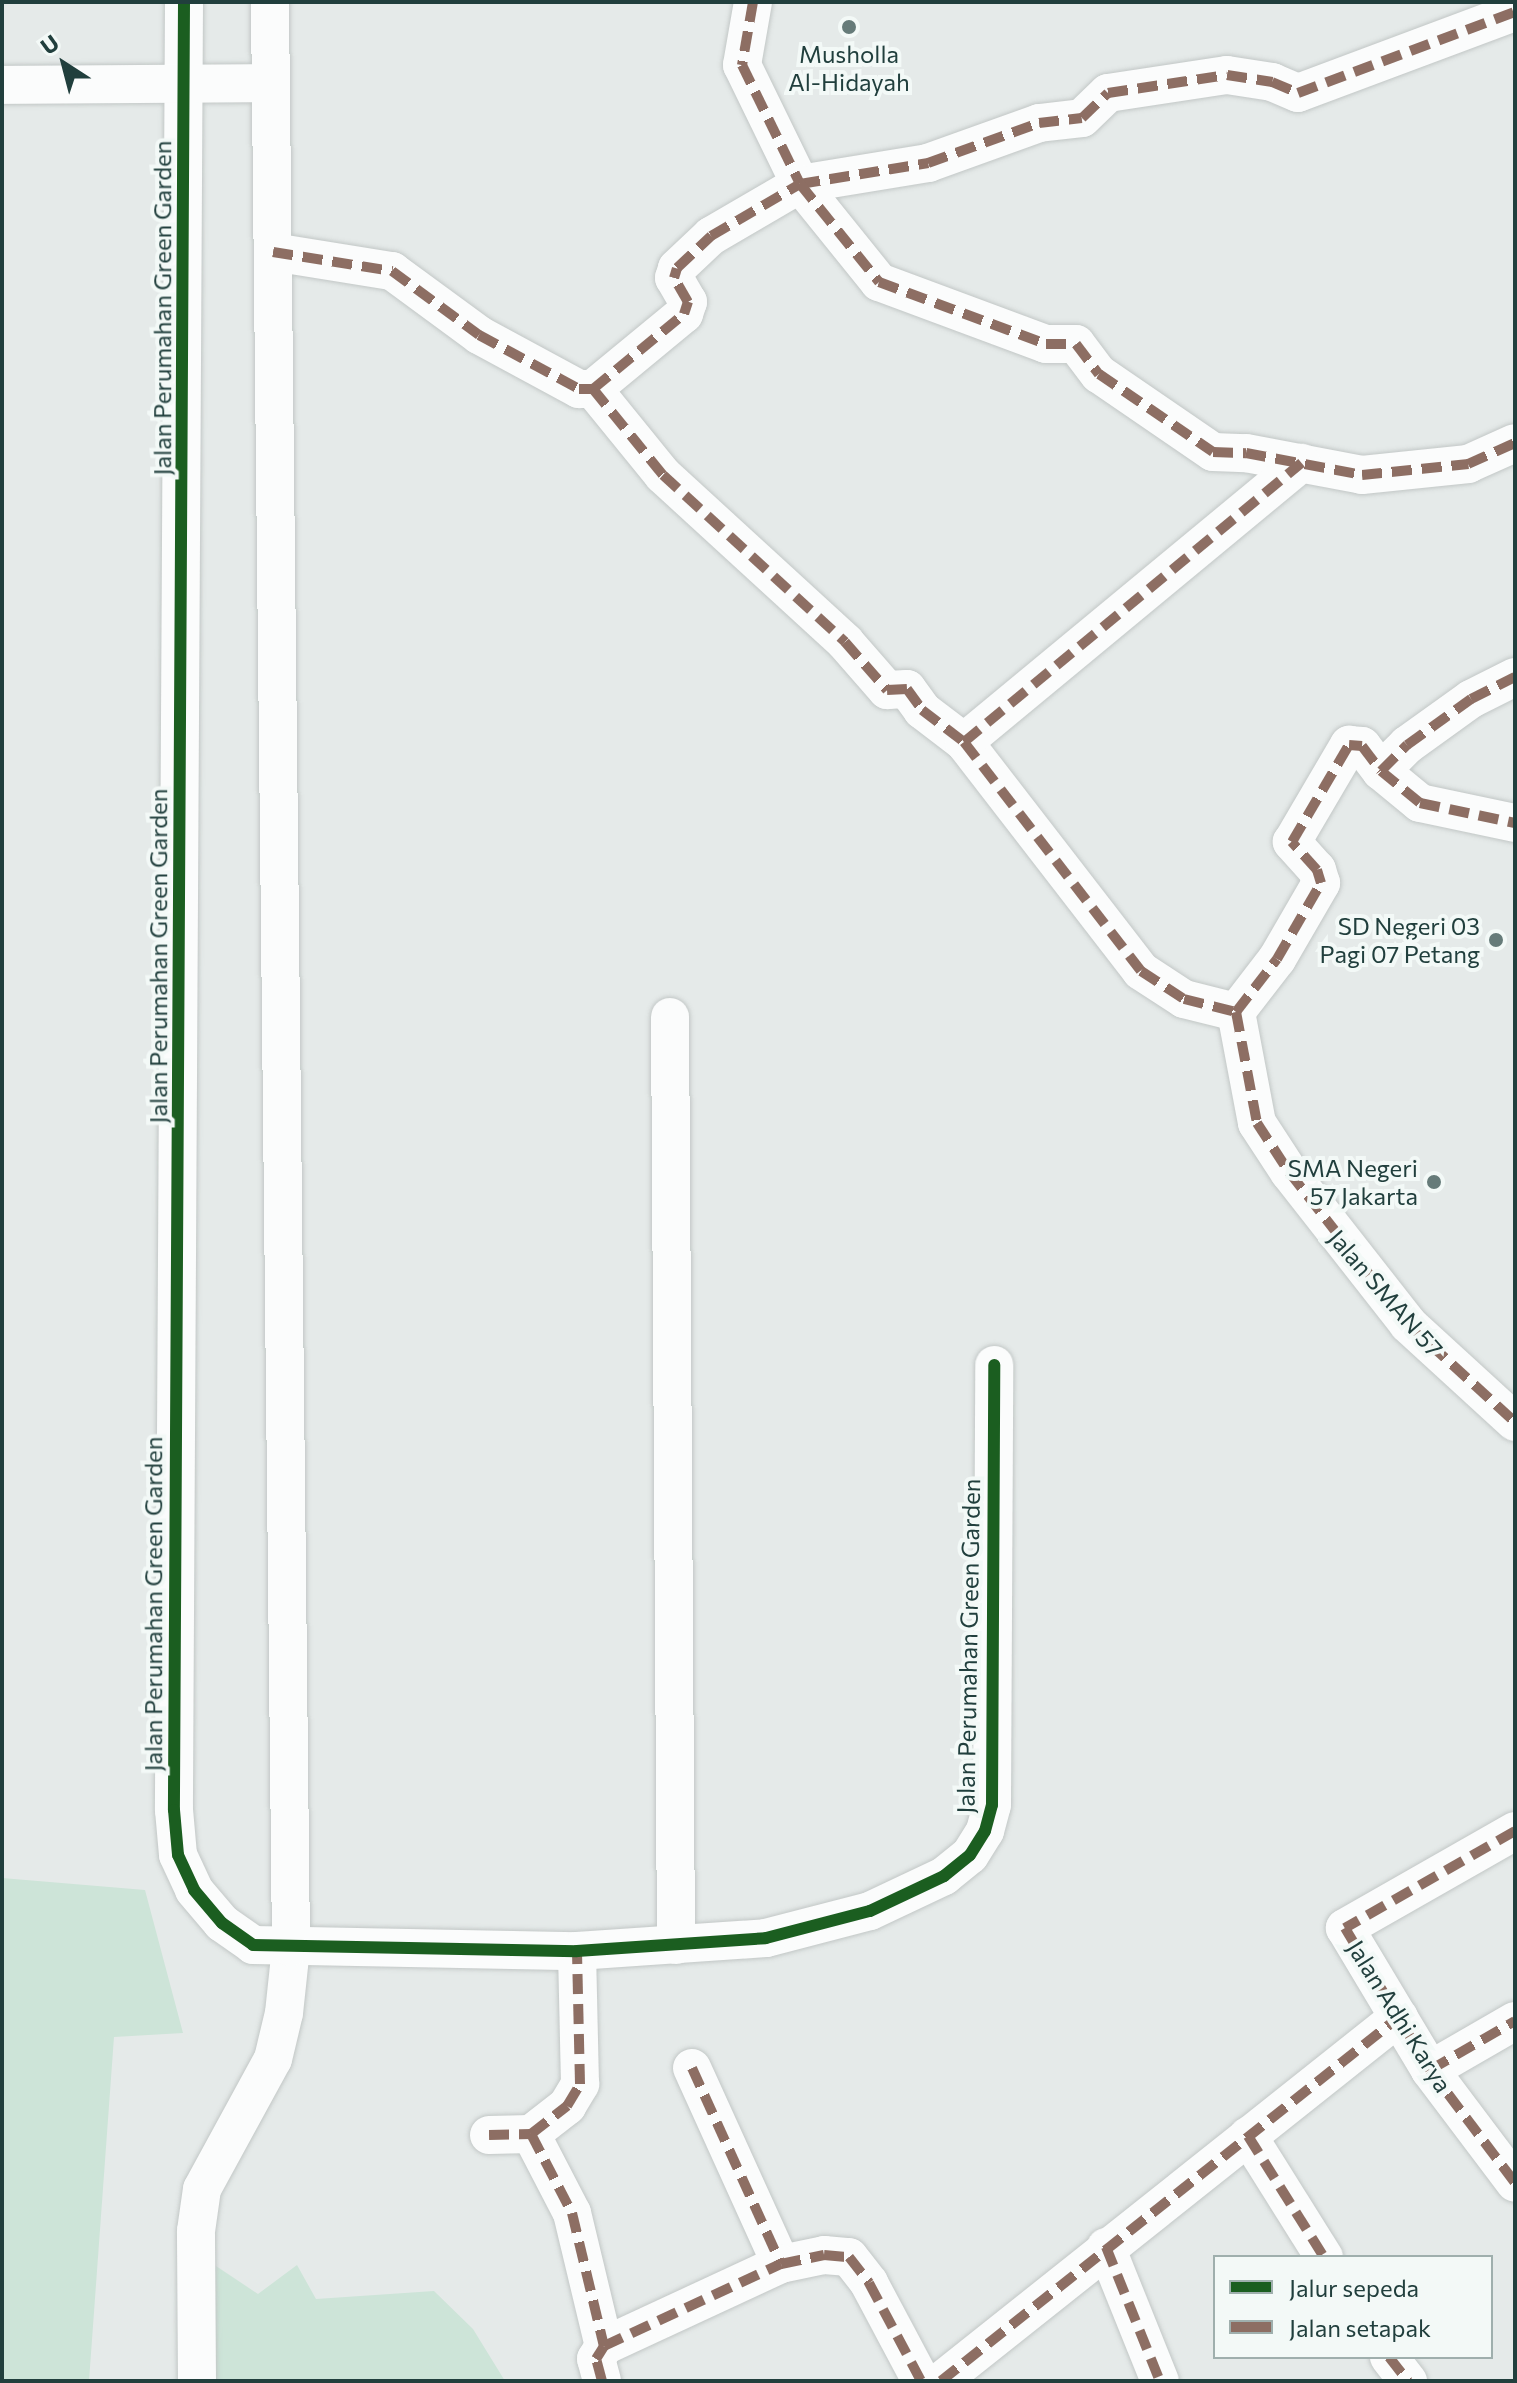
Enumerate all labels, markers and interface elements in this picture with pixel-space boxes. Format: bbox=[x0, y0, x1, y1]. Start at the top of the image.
marker: Musholla Al-Hidayah bbox=[840, 18, 858, 36]
north arrow bbox=[24, 24, 104, 104]
text: U bbox=[35, 29, 64, 60]
place label: Musholla Al-Hidayah bbox=[788, 40, 910, 96]
street label: Jalan Perumahan Green Garden bbox=[148, 141, 176, 475]
street label: Jalan Perumahan Green Garden bbox=[144, 789, 172, 1123]
place label: SD Negeri 03 Pagi 07 Petang bbox=[1320, 912, 1480, 968]
marker: SD Negeri 03 Pagi 07 Petang bbox=[1487, 931, 1505, 949]
place label: SMA Negeri 57 Jakarta bbox=[1288, 1154, 1418, 1210]
marker: SMA Negeri 57 Jakarta bbox=[1425, 1173, 1443, 1191]
street label: Jalan SMAN 57 bbox=[1323, 1223, 1449, 1363]
street label: Jalan Perumahan Green Garden bbox=[139, 1437, 167, 1771]
street label: Jalan Perumahan Green Garden bbox=[951, 1478, 985, 1814]
street label: Jalan Adhi Karya bbox=[1342, 1935, 1458, 2097]
legend bbox=[1213, 2255, 1493, 2359]
text: Jalur sepeda bbox=[1289, 2273, 1419, 2302]
text: Jalan setapak bbox=[1289, 2313, 1431, 2342]

